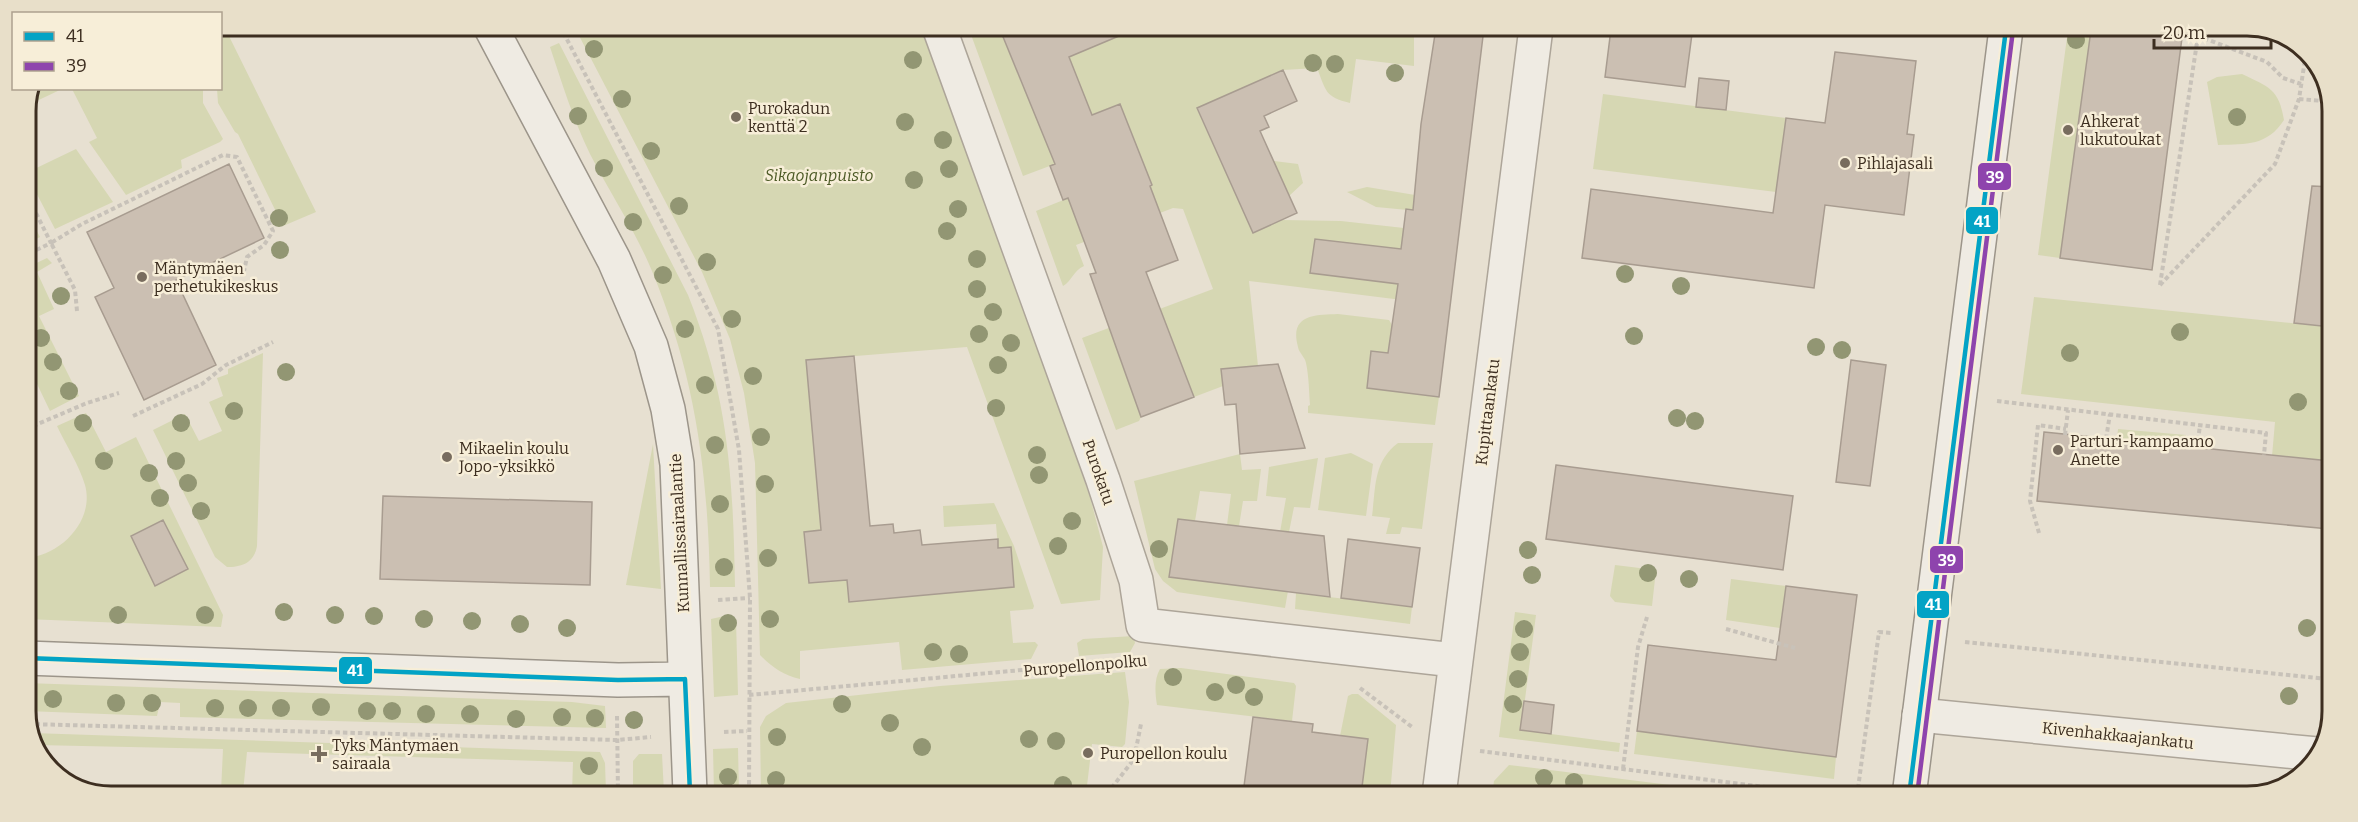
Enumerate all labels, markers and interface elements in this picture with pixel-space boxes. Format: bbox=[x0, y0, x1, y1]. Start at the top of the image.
legend bbox=[12, 12, 222, 90]
scale bar bbox=[2154, 12, 2271, 50]
text: 20 m bbox=[2163, 22, 2205, 44]
text: 41 bbox=[66, 25, 85, 47]
text: 39 bbox=[66, 55, 87, 77]
place label: Purokadun kenttä 2 bbox=[748, 99, 830, 136]
marker: Purokadun kenttä 2 bbox=[729, 110, 743, 124]
place label: Ahkerat lukutoukat bbox=[2080, 112, 2161, 149]
marker: Ahkerat lukutoukat bbox=[2061, 123, 2075, 137]
place label: Pihlajasali bbox=[1857, 154, 1933, 173]
marker: Pihlajasali bbox=[1838, 156, 1852, 170]
line badge: 39 bbox=[1977, 162, 2012, 191]
park label: Sikaojanpuisto bbox=[765, 166, 873, 185]
text: 39 bbox=[1986, 168, 2004, 187]
line badge: 41 bbox=[1965, 206, 1999, 235]
text: 41 bbox=[1974, 212, 1990, 231]
place label: Mäntymäen perhetukikeskus bbox=[154, 259, 278, 296]
marker: Mäntymäen perhetukikeskus bbox=[135, 270, 149, 284]
street label: Kupittaankatu bbox=[1472, 358, 1503, 466]
place label: Parturi-kampaamo Anette bbox=[2070, 432, 2214, 469]
street label: Purokatu bbox=[1078, 437, 1119, 508]
place label: Mikaelin koulu Jopo-yksikkö bbox=[458, 439, 569, 476]
marker: Parturi-kampaamo Anette bbox=[2051, 443, 2065, 457]
marker: Mikaelin koulu Jopo-yksikkö bbox=[440, 450, 454, 464]
street label: Kunnallissairaalantie bbox=[666, 453, 693, 613]
line badge: 39 bbox=[1929, 545, 1964, 574]
text: 39 bbox=[1938, 551, 1956, 570]
line badge: 41 bbox=[1916, 590, 1950, 619]
text: 41 bbox=[1925, 595, 1941, 614]
street label: Puropellonpolku bbox=[1022, 651, 1148, 680]
line badge: 41 bbox=[338, 656, 373, 685]
text: 41 bbox=[347, 661, 363, 680]
street label: Kivenhakkaajankatu bbox=[2041, 718, 2195, 753]
place label: Tyks Mäntymäen sairaala bbox=[332, 736, 459, 773]
place label: Puropellon koulu bbox=[1100, 744, 1227, 763]
marker: Tyks Mäntymäen sairaala bbox=[310, 745, 328, 763]
marker: Puropellon koulu bbox=[1081, 746, 1095, 760]

